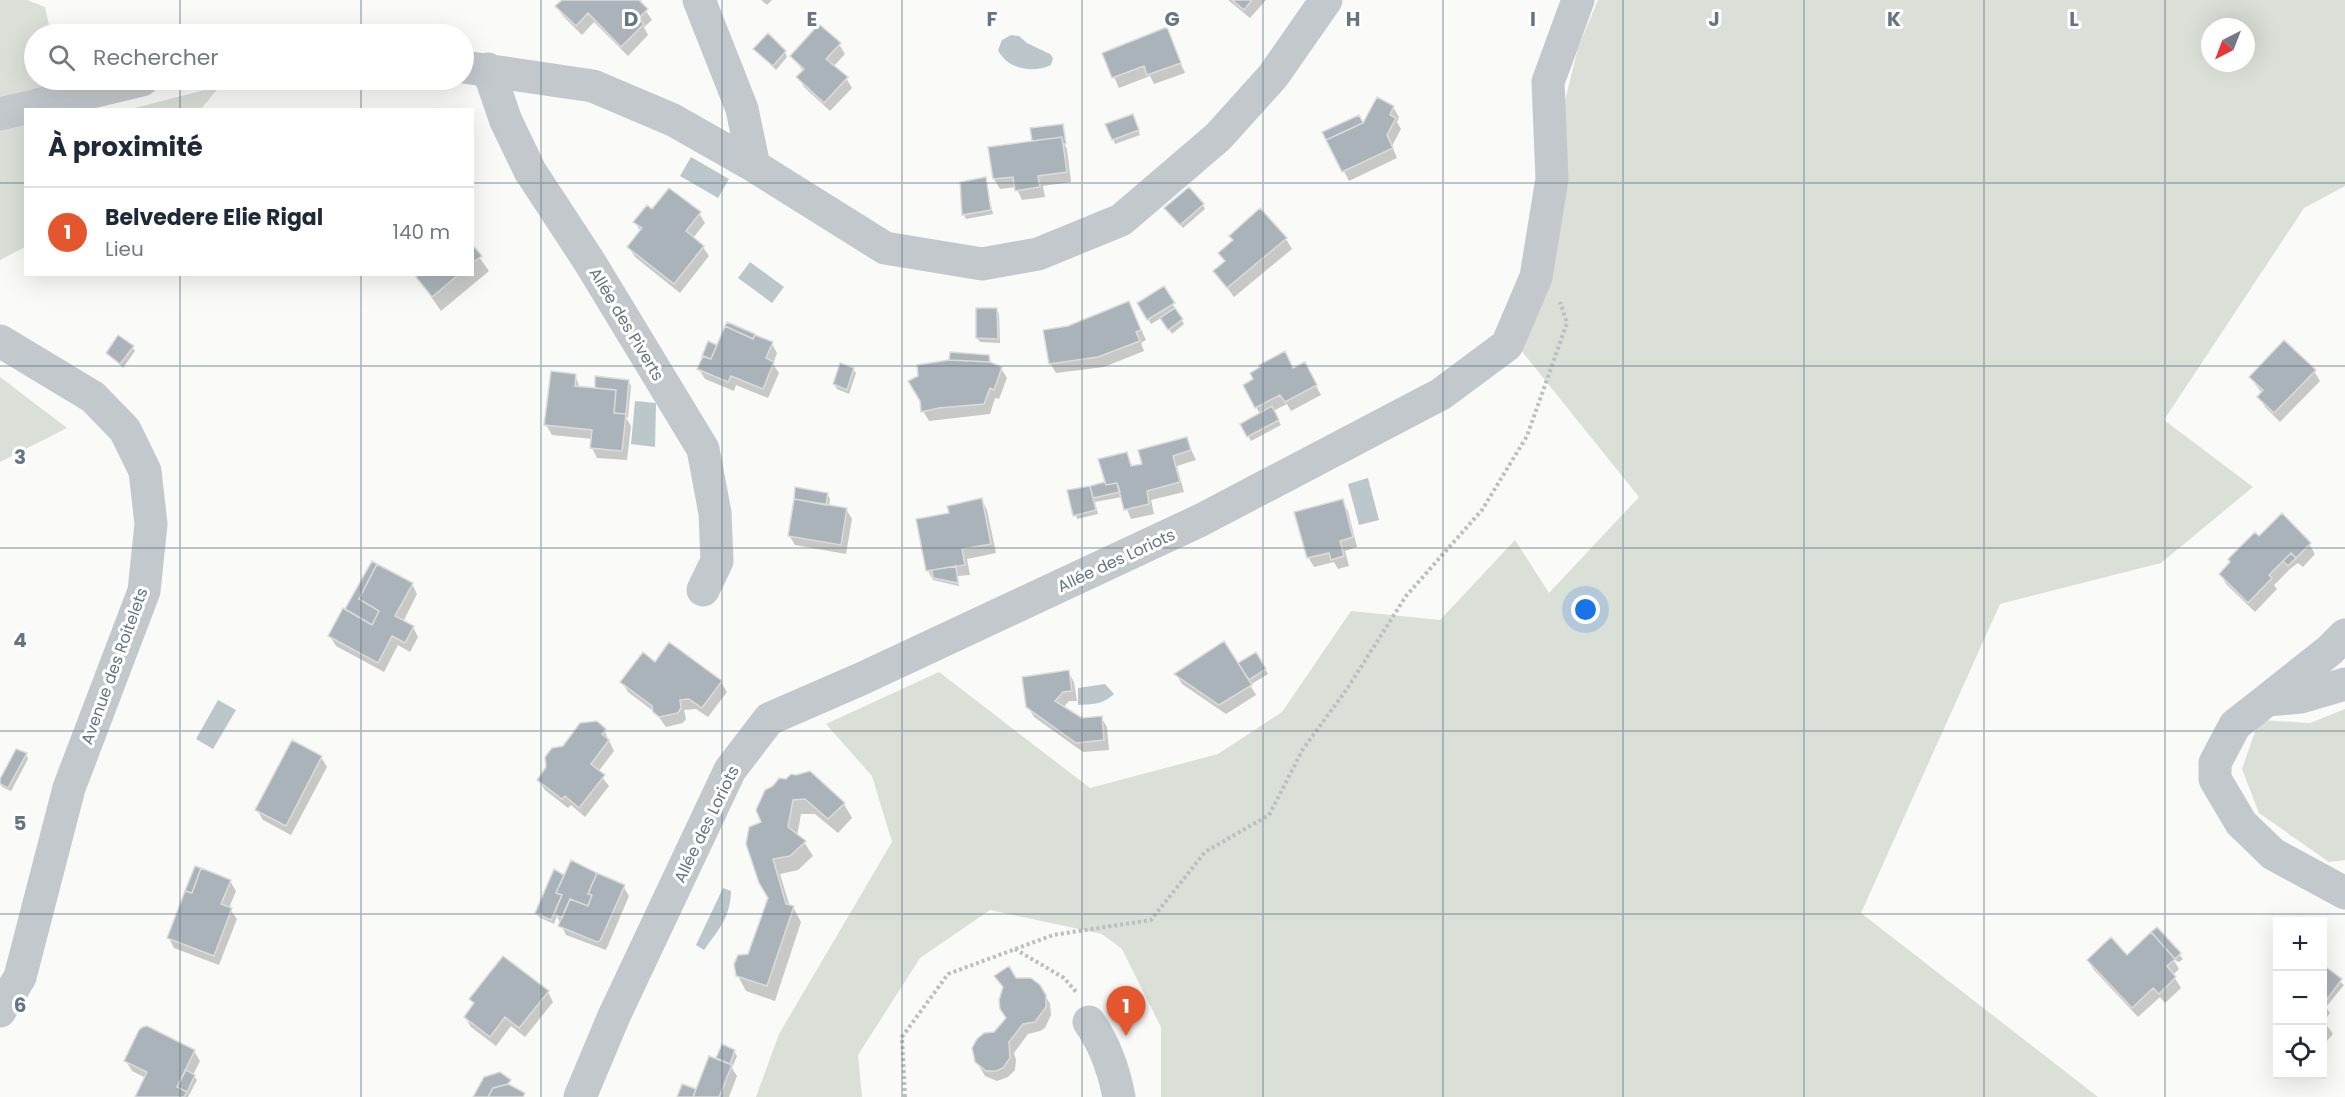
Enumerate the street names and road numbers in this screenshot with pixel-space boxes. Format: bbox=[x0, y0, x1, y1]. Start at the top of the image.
street label: Allée des Piverts bbox=[584, 263, 669, 385]
street label: Allée des Loriots bbox=[1054, 523, 1179, 598]
street label: Avenue des Roitelets bbox=[75, 585, 154, 748]
street label: Allée des Loriots bbox=[668, 762, 745, 887]

